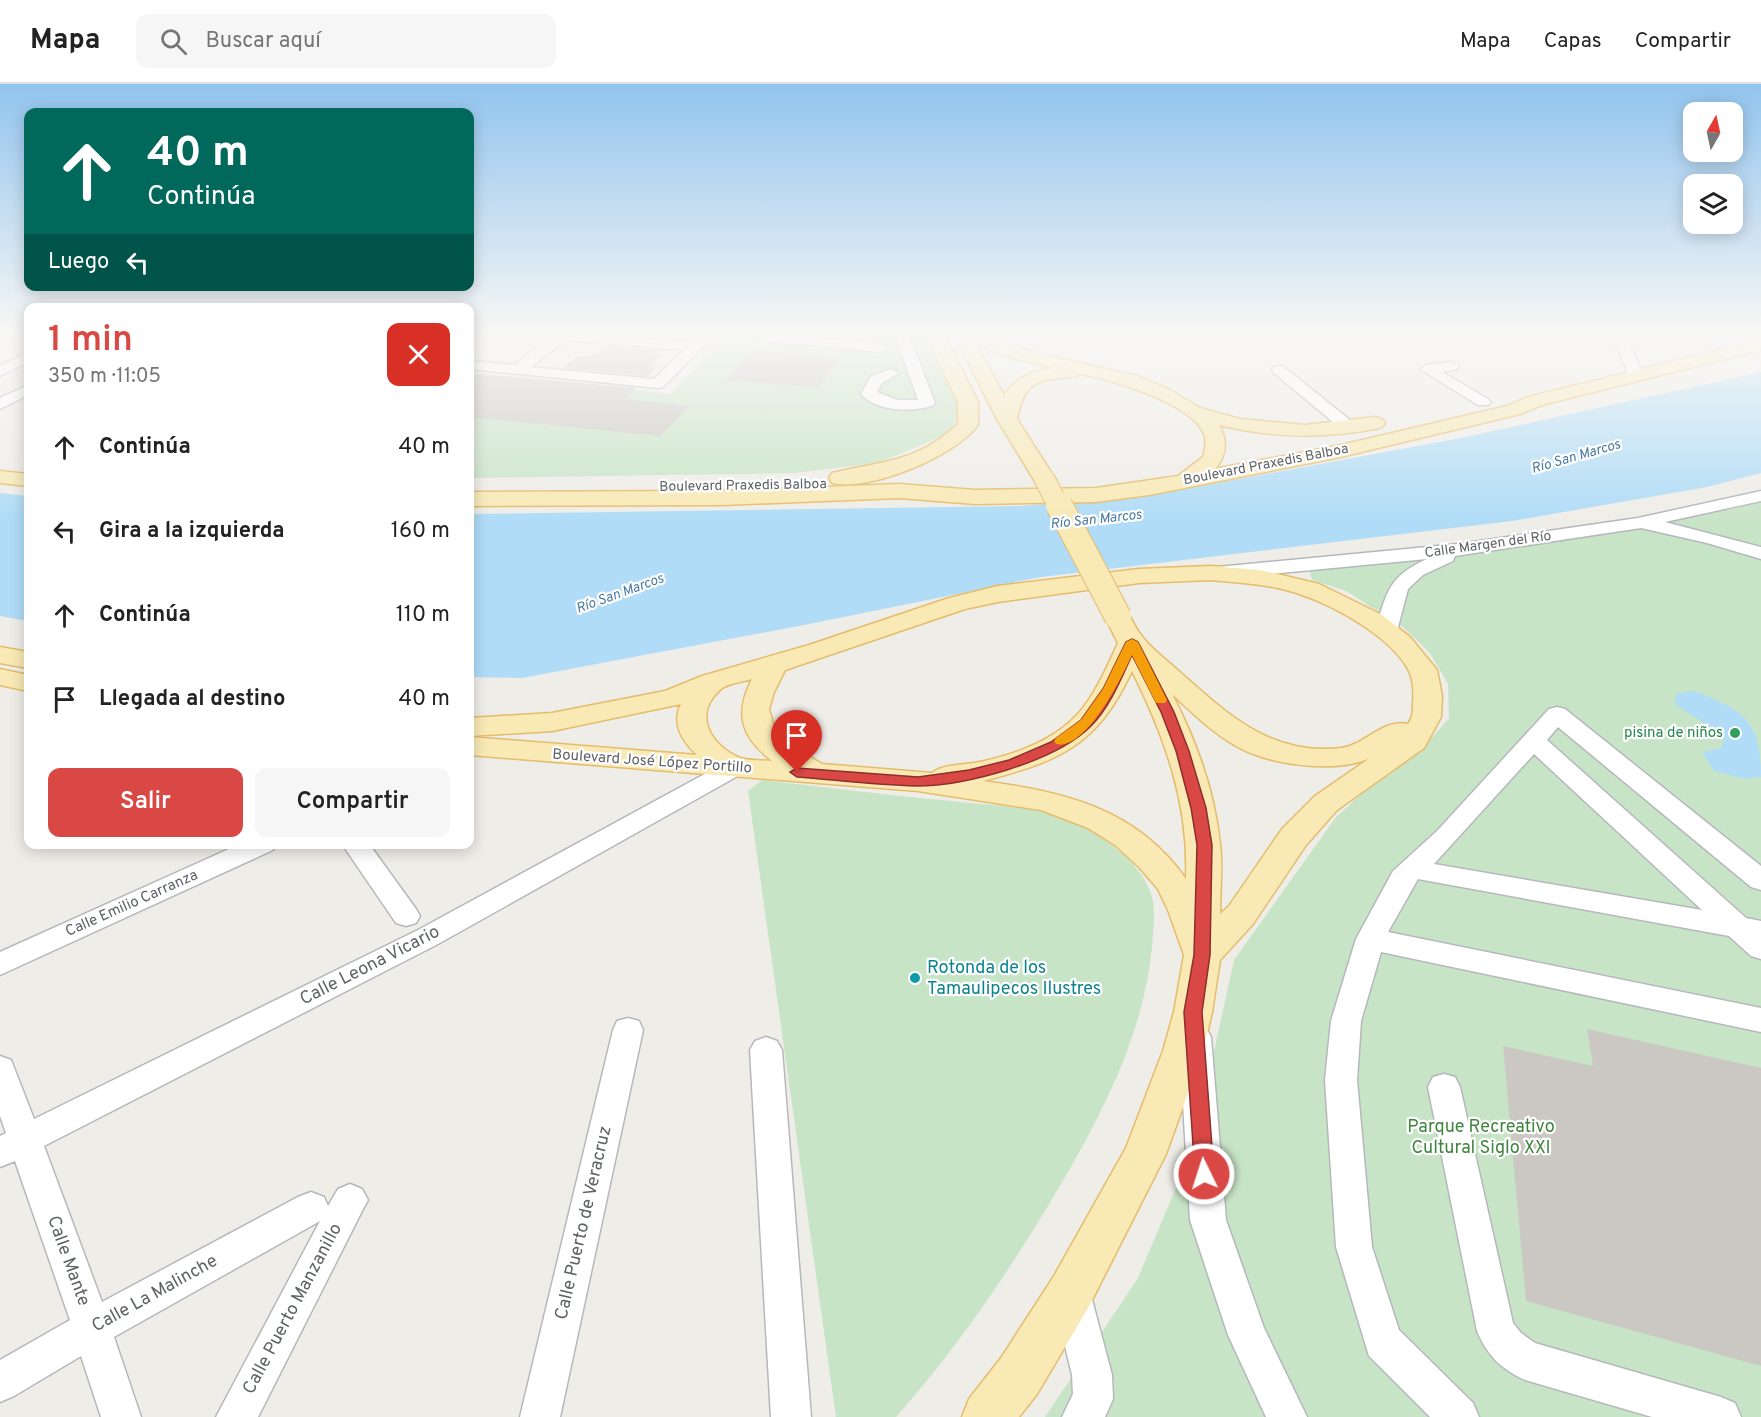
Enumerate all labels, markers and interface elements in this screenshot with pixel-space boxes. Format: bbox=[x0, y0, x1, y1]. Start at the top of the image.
search box bbox=[136, 14, 556, 68]
text: Mapa bbox=[30, 23, 100, 59]
icon: search bbox=[157, 25, 190, 58]
text: Buscar aquí bbox=[205, 28, 321, 55]
text: Mapa bbox=[1460, 28, 1511, 55]
text: Capas bbox=[1544, 28, 1602, 55]
text: Compartir bbox=[1635, 28, 1731, 55]
north arrow bbox=[1683, 102, 1743, 162]
map controls bbox=[1683, 102, 1743, 234]
text: 40 m bbox=[147, 128, 249, 181]
icon: ahead bbox=[48, 132, 126, 210]
button: layers bbox=[1683, 174, 1743, 234]
text: Continúa bbox=[147, 180, 255, 214]
icon: left bbox=[121, 246, 154, 279]
text: Luego bbox=[48, 249, 109, 276]
text: 1 min bbox=[48, 318, 133, 364]
button: close bbox=[387, 323, 450, 386]
text: 350 m · 11:05 bbox=[48, 364, 161, 390]
icon: ahead bbox=[48, 431, 81, 464]
text: Continúa bbox=[99, 434, 191, 461]
text: 40 m bbox=[398, 434, 450, 461]
water label: Río San Marcos bbox=[1529, 436, 1623, 478]
street label: Boulevard Praxedis Balboa bbox=[1182, 441, 1350, 489]
street label: Boulevard Praxedis Balboa bbox=[659, 476, 827, 496]
water label: Río San Marcos bbox=[1049, 507, 1143, 533]
icon: left bbox=[48, 515, 81, 548]
text: Gira a la izquierda bbox=[99, 518, 285, 545]
text: 160 m bbox=[391, 518, 450, 545]
street label: Calle Margen del Río bbox=[1424, 528, 1553, 562]
water label: Río San Marcos bbox=[574, 570, 667, 618]
icon: ahead bbox=[48, 599, 81, 632]
text: Continúa bbox=[99, 602, 191, 629]
text: 110 m bbox=[396, 602, 450, 629]
icon: arrive bbox=[48, 683, 81, 716]
text: Llegada al destino bbox=[99, 686, 285, 713]
text: 40 m bbox=[398, 686, 450, 713]
pin bbox=[771, 710, 822, 772]
icon: arrive bbox=[780, 719, 813, 752]
place label: pisina de niños bbox=[1624, 724, 1723, 743]
marker: pisina de niños bbox=[1728, 726, 1742, 740]
street label: Boulevard José López Portillo bbox=[552, 746, 752, 778]
button: Salir bbox=[48, 768, 243, 837]
button: Compartir bbox=[255, 768, 450, 837]
street label: Calle Emilio Carranza bbox=[63, 866, 201, 942]
street label: Calle Leona Vicario bbox=[296, 921, 444, 1011]
place label: Rotonda de los Tamaulipecos Ilustres bbox=[927, 957, 1101, 1001]
marker: Rotonda de los Tamaulipecos Ilustres bbox=[908, 971, 922, 985]
park label: Parque Recreativo Cultural Siglo XXI bbox=[1407, 1116, 1555, 1160]
street label: Calle Puerto de Veracruz bbox=[550, 1124, 618, 1322]
position arrow bbox=[1172, 1142, 1236, 1206]
street label: Calle Mante bbox=[41, 1213, 95, 1309]
street label: Calle Puerto Manzanillo bbox=[238, 1220, 348, 1398]
street label: Calle La Malinche bbox=[88, 1250, 222, 1338]

